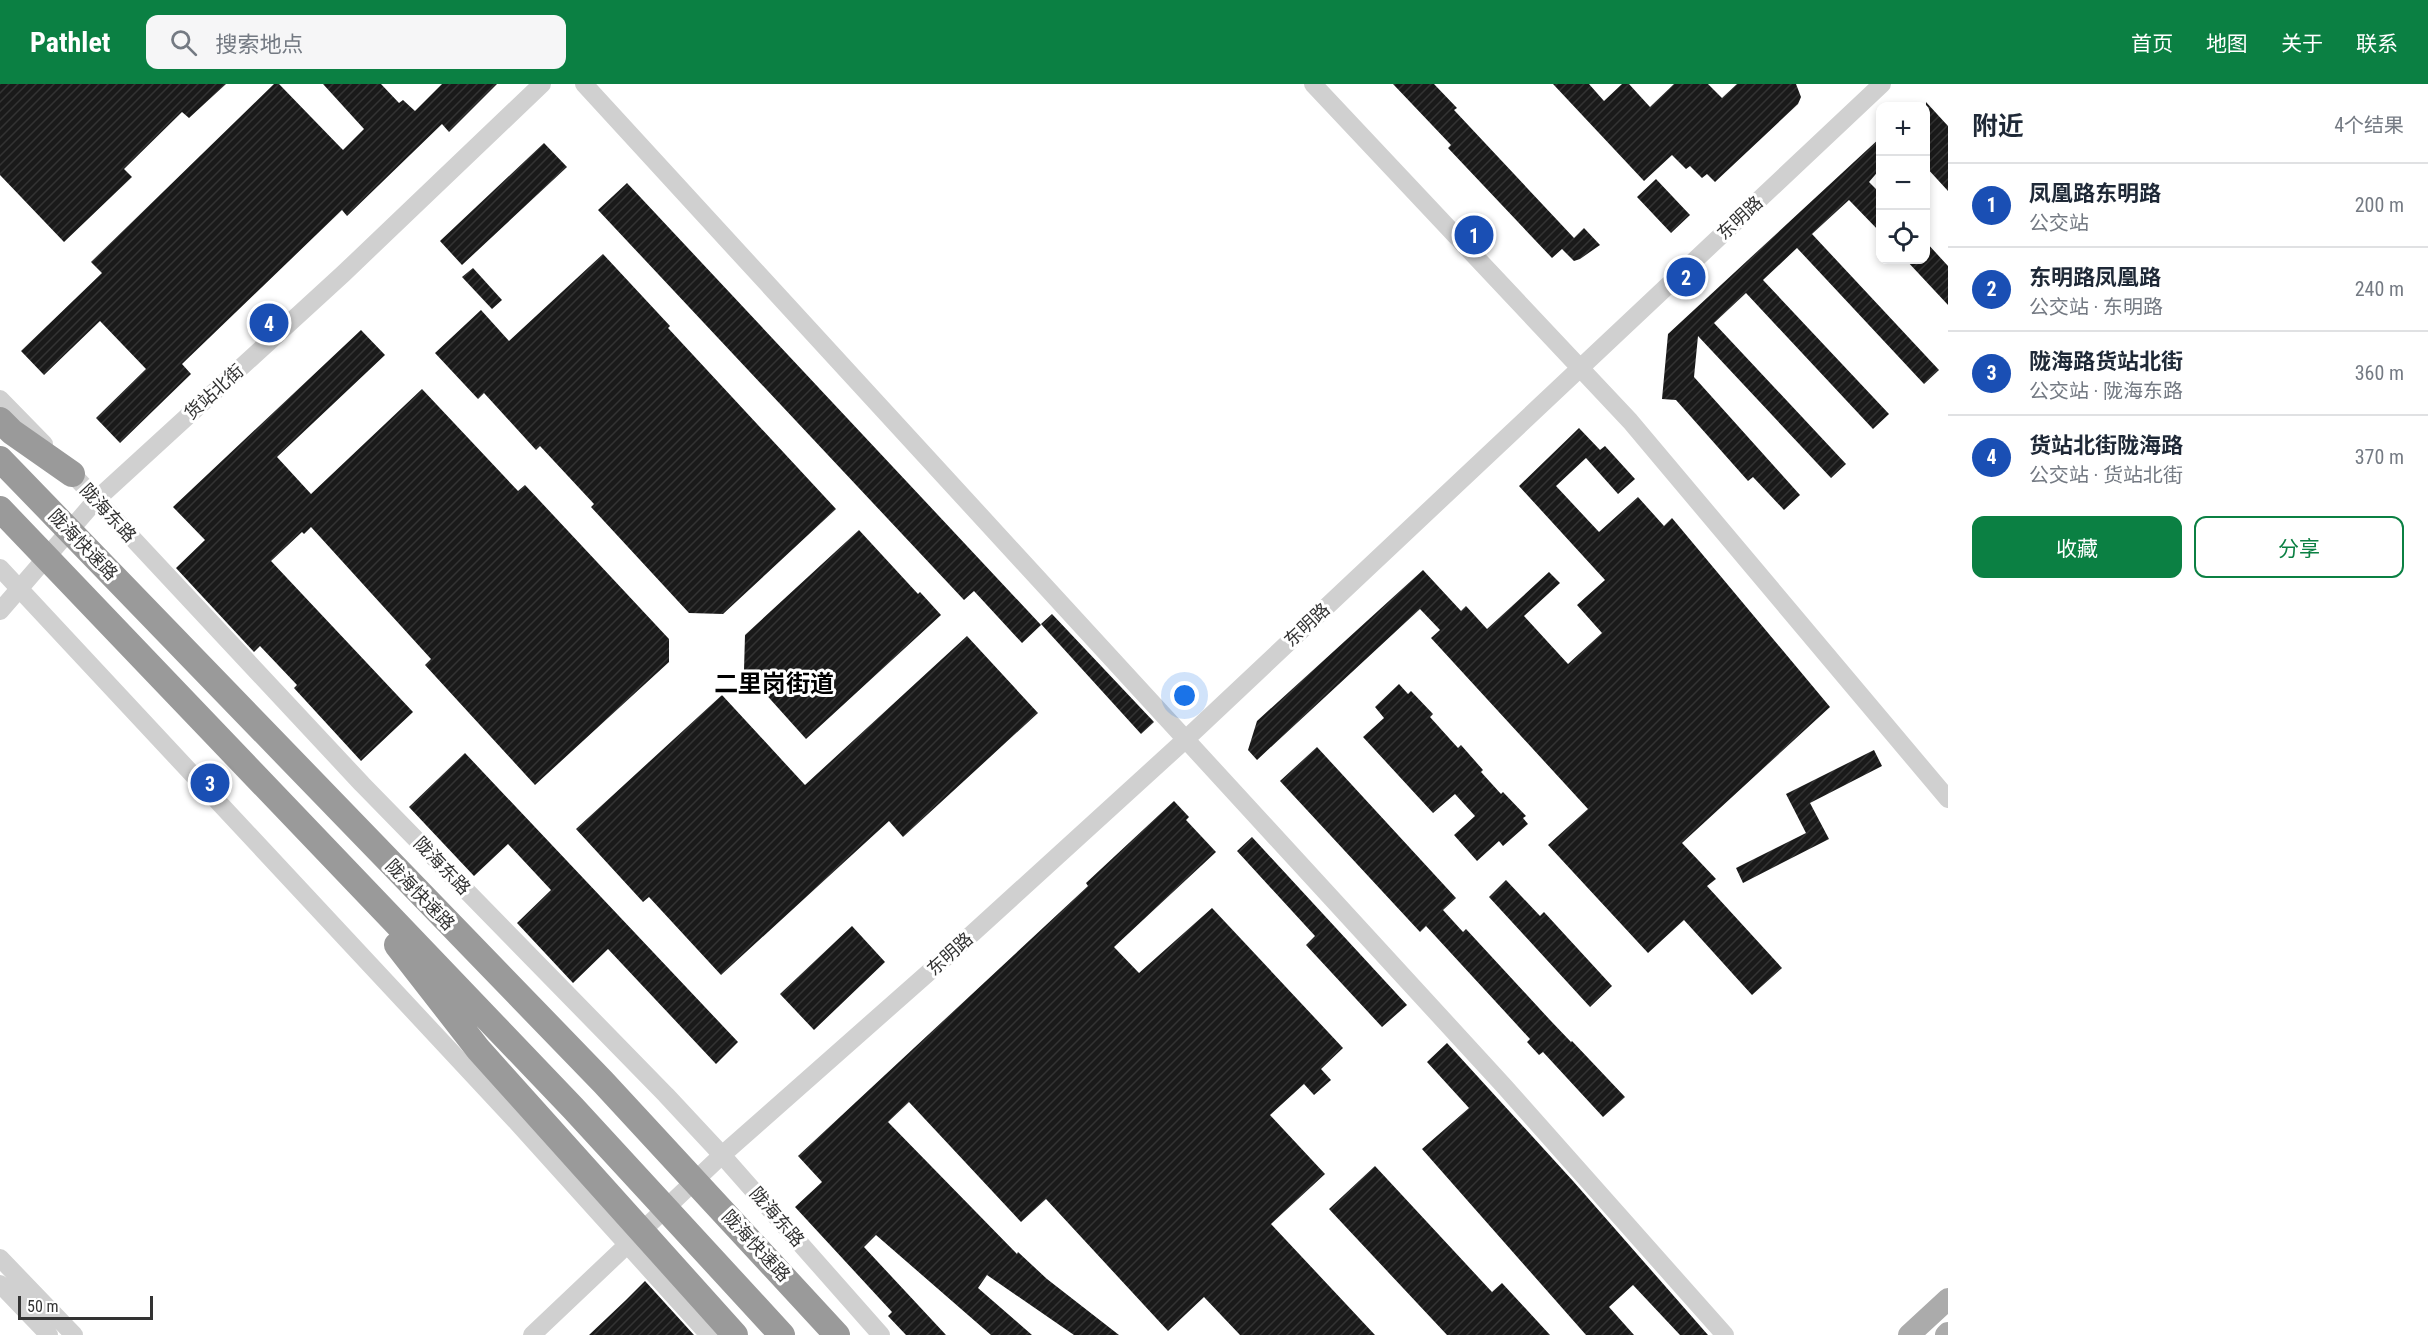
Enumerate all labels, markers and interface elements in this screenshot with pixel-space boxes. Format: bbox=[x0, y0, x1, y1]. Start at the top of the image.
search box bbox=[146, 15, 566, 69]
text: Pathlet bbox=[30, 26, 110, 59]
icon: search bbox=[167, 26, 200, 59]
text: 搜索地点 bbox=[215, 32, 303, 57]
text: 首页 bbox=[2131, 32, 2173, 56]
text: 地图 bbox=[2206, 32, 2248, 56]
text: 关于 bbox=[2281, 32, 2323, 56]
text: 联系 bbox=[2356, 32, 2398, 56]
map controls bbox=[1876, 102, 1930, 264]
button: + bbox=[1876, 102, 1930, 156]
text: 附近 bbox=[1972, 111, 2024, 141]
text: 4个结果 bbox=[2334, 113, 2404, 137]
button: − bbox=[1876, 156, 1930, 210]
text: 凤凰路东明路 bbox=[2029, 181, 2161, 206]
street label: 东明路 bbox=[1713, 192, 1767, 244]
text: 1 bbox=[1986, 193, 1997, 217]
text: 200 m bbox=[2355, 193, 2404, 217]
button: locate bbox=[1876, 210, 1930, 264]
text: 公交站 bbox=[2029, 211, 2089, 235]
pin: 1 bbox=[1454, 212, 1494, 258]
pin: 2 bbox=[1666, 254, 1706, 300]
text: 东明路凤凰路 bbox=[2029, 265, 2161, 290]
text: 2 bbox=[1986, 277, 1997, 301]
text: 240 m bbox=[2355, 277, 2404, 301]
text: 公交站 · 东明路 bbox=[2029, 295, 2163, 319]
pin: 4 bbox=[250, 300, 288, 346]
text: 陇海路货站北街 bbox=[2029, 349, 2183, 374]
street label: 货站北街 bbox=[180, 360, 247, 424]
text: 3 bbox=[1986, 361, 1997, 385]
text: 360 m bbox=[2355, 361, 2404, 385]
text: 公交站 · 陇海东路 bbox=[2029, 379, 2183, 403]
text: 货站北街陇海路 bbox=[2029, 433, 2183, 458]
text: 4 bbox=[1986, 445, 1997, 469]
text: 370 m bbox=[2355, 445, 2404, 469]
text: 公交站 · 货站北街 bbox=[2029, 463, 2183, 487]
street label: 陇海东路 bbox=[76, 479, 141, 546]
street label: 陇海快速路 bbox=[45, 505, 122, 584]
button: 收藏 bbox=[1972, 516, 2182, 578]
button: 分享 bbox=[2194, 516, 2404, 578]
street label: 东明路 bbox=[1280, 599, 1334, 651]
district label: 二里岗街道 bbox=[714, 670, 834, 698]
your location bbox=[1170, 681, 1199, 710]
pin: 3 bbox=[190, 760, 230, 806]
street label: 陇海东路 bbox=[410, 832, 475, 899]
street label: 陇海快速路 bbox=[382, 855, 459, 934]
street label: 东明路 bbox=[923, 928, 977, 979]
street label: 陇海东路 bbox=[746, 1183, 809, 1251]
street label: 陇海快速路 bbox=[718, 1206, 795, 1286]
scale bar bbox=[18, 1293, 153, 1320]
text: 50 m bbox=[27, 1297, 59, 1316]

